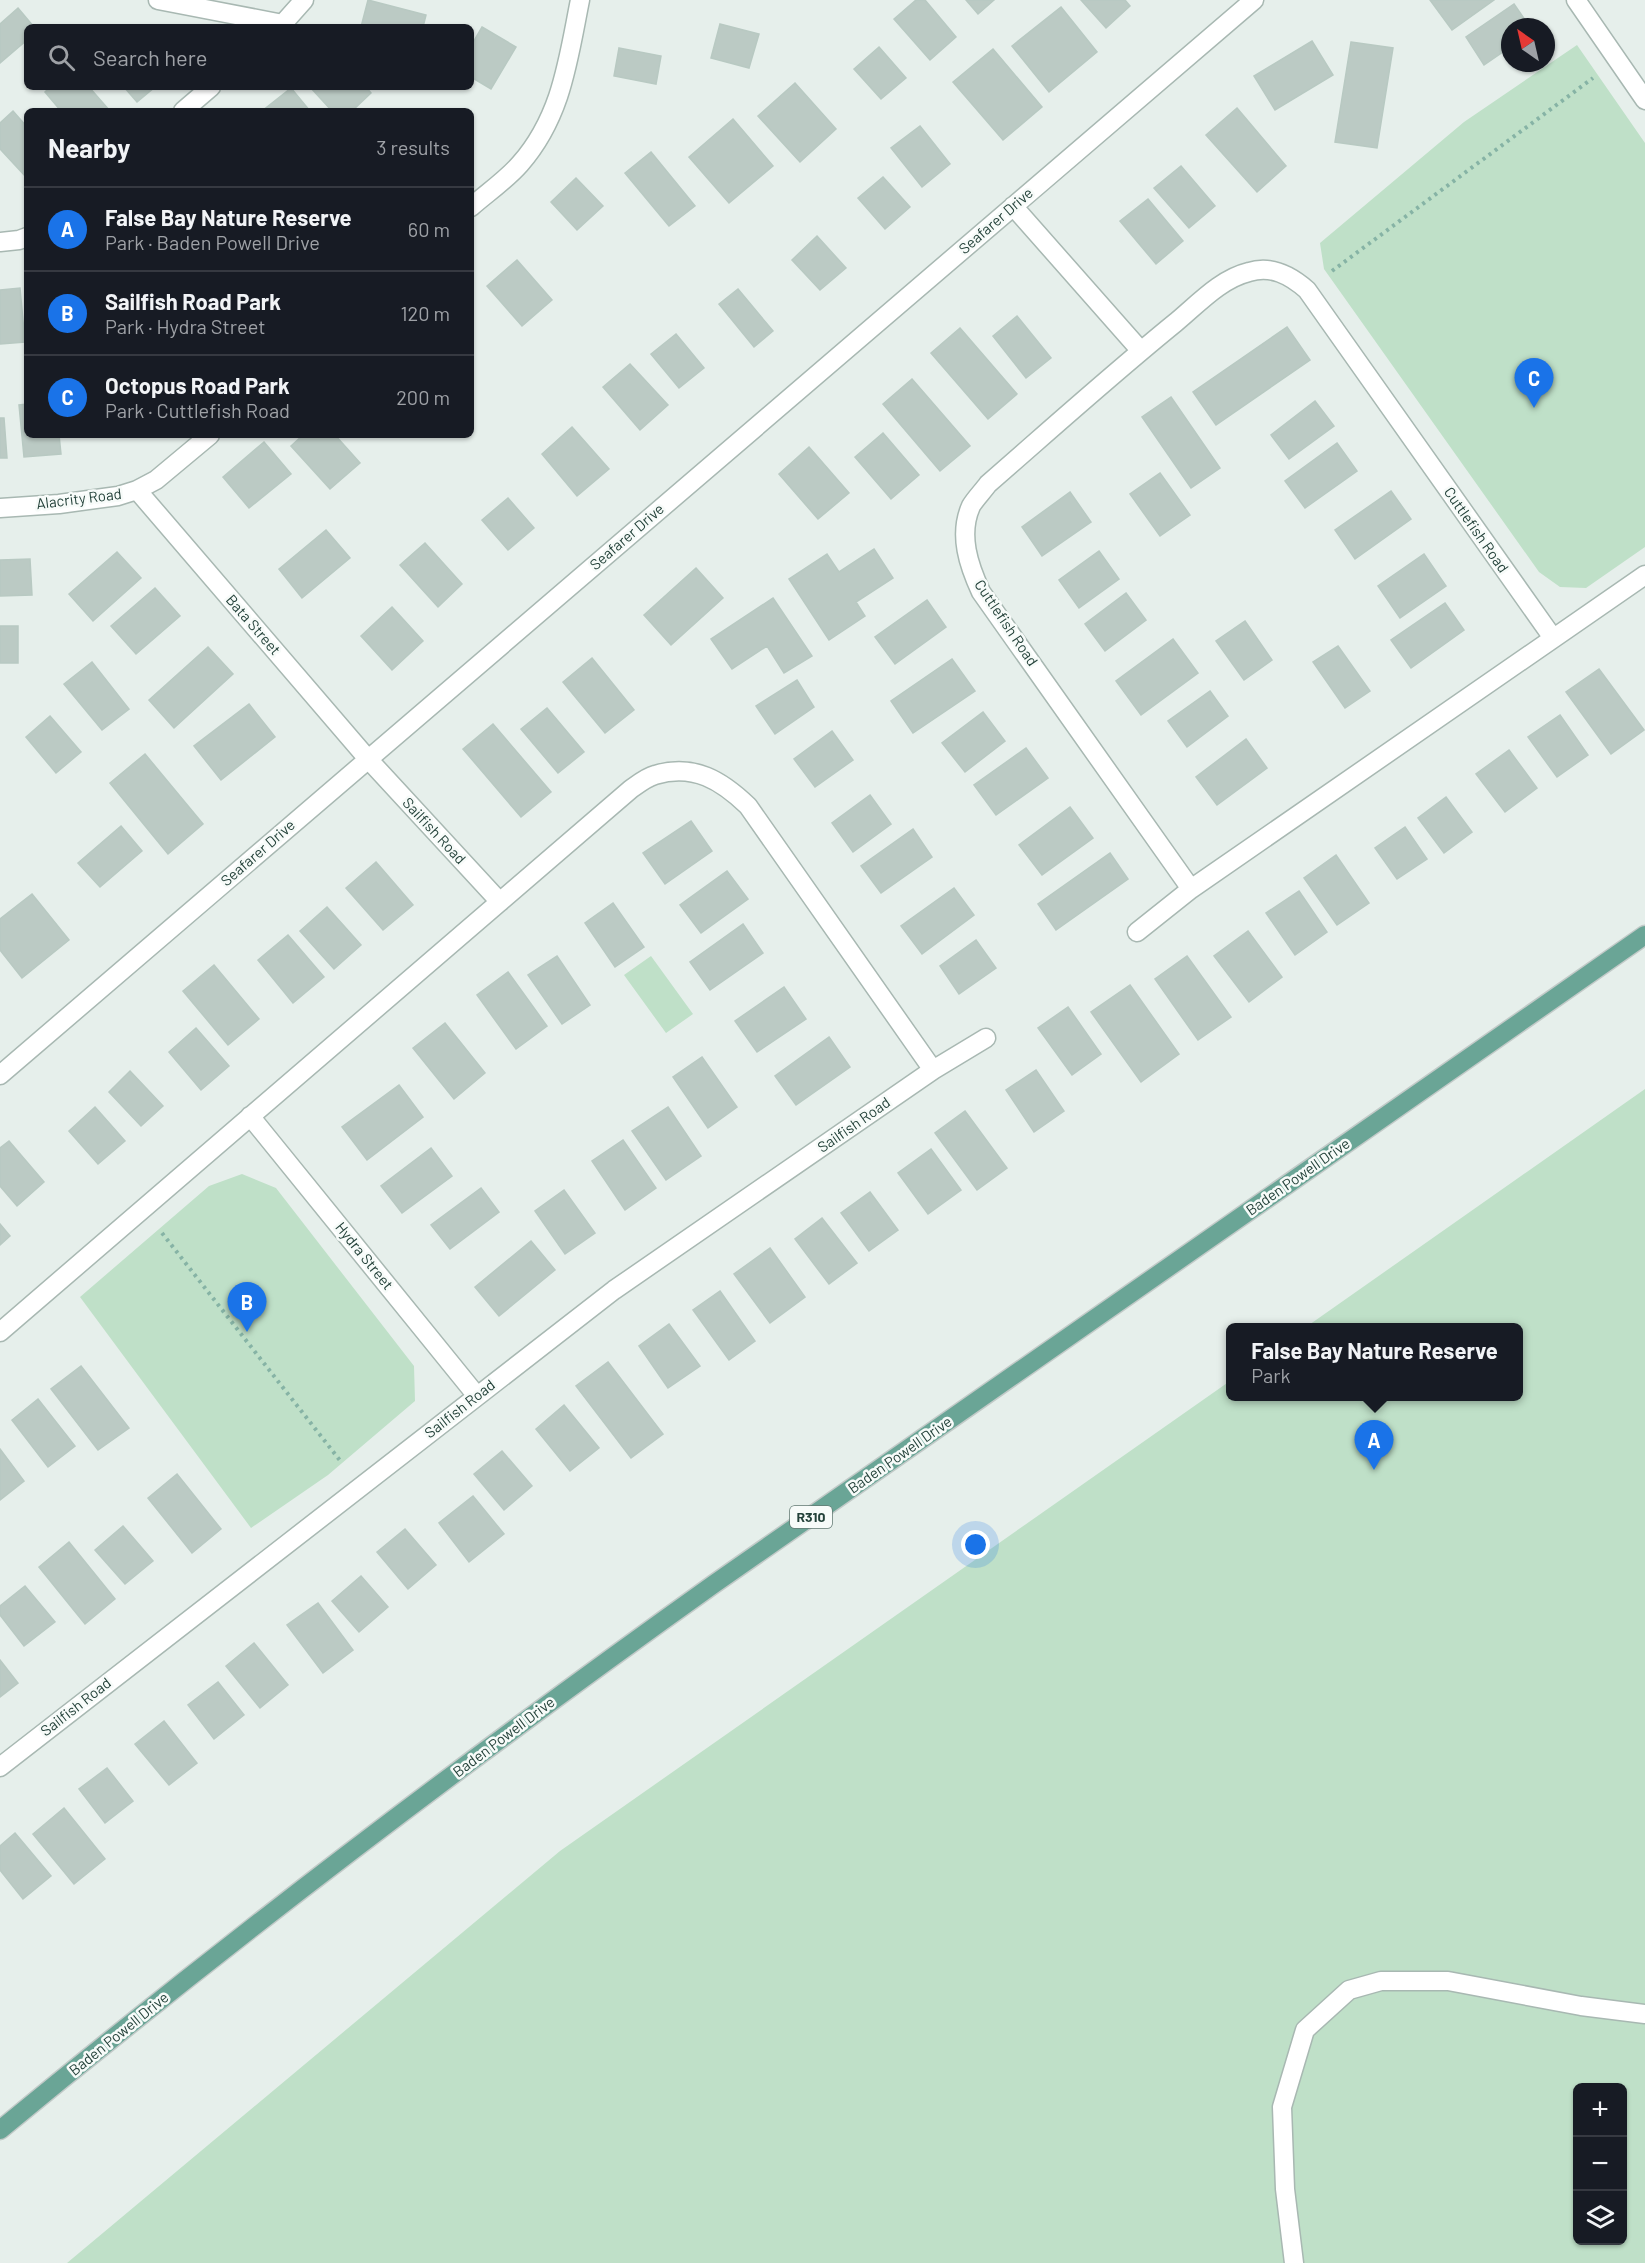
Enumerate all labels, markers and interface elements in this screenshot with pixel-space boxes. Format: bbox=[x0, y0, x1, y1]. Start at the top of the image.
north arrow bbox=[1501, 18, 1555, 72]
search box bbox=[24, 24, 474, 90]
icon: search bbox=[45, 41, 78, 74]
text: Search here bbox=[93, 44, 207, 70]
text: Nearby bbox=[48, 132, 130, 163]
text: 3 results bbox=[376, 135, 450, 159]
street label: Seafarer Drive bbox=[955, 183, 1036, 257]
text: False Bay Nature Reserve bbox=[105, 204, 352, 230]
text: A bbox=[61, 217, 74, 241]
text: 60 m bbox=[408, 217, 450, 241]
text: Park · Baden Powell Drive bbox=[105, 230, 320, 254]
text: Sailfish Road Park bbox=[105, 288, 281, 314]
text: B bbox=[61, 301, 74, 325]
text: 120 m bbox=[400, 301, 450, 325]
text: Park · Hydra Street bbox=[105, 314, 265, 338]
pin: C bbox=[1514, 358, 1553, 408]
text: Octopus Road Park bbox=[105, 372, 290, 398]
text: C bbox=[61, 385, 74, 409]
text: 200 m bbox=[396, 385, 450, 409]
text: Park · Cuttlefish Road bbox=[105, 398, 290, 422]
street label: Cuttlefish Road bbox=[1441, 483, 1513, 576]
street label: Alacrity Road bbox=[35, 484, 123, 512]
street label: Seafarer Drive bbox=[586, 499, 667, 573]
street label: Cuttlefish Road bbox=[971, 576, 1042, 669]
street label: Bata Street bbox=[223, 591, 285, 658]
street label: Sailfish Road bbox=[399, 793, 470, 867]
street label: Seafarer Drive bbox=[217, 815, 298, 889]
street label: Sailfish Road bbox=[814, 1093, 893, 1156]
street label: Baden Powell Drive bbox=[1242, 1134, 1353, 1219]
street label: Hydra Street bbox=[332, 1218, 397, 1293]
pin: B bbox=[228, 1282, 266, 1332]
popup bbox=[1226, 1323, 1523, 1401]
text: False Bay Nature Reserve bbox=[1251, 1337, 1498, 1363]
text: Park bbox=[1251, 1363, 1291, 1387]
street label: Sailfish Road bbox=[421, 1375, 498, 1441]
street label: Baden Powell Drive bbox=[844, 1412, 955, 1497]
pin: A bbox=[1354, 1420, 1394, 1470]
road number: R310 bbox=[790, 1506, 832, 1528]
your location bbox=[961, 1530, 990, 1559]
street label: Sailfish Road bbox=[37, 1673, 114, 1739]
street label: Baden Powell Drive bbox=[449, 1692, 558, 1780]
street label: Baden Powell Drive bbox=[65, 1988, 172, 2079]
map controls bbox=[1573, 2083, 1627, 2245]
button: + bbox=[1573, 2083, 1627, 2137]
button: − bbox=[1573, 2137, 1627, 2191]
button: layers bbox=[1573, 2191, 1627, 2245]

